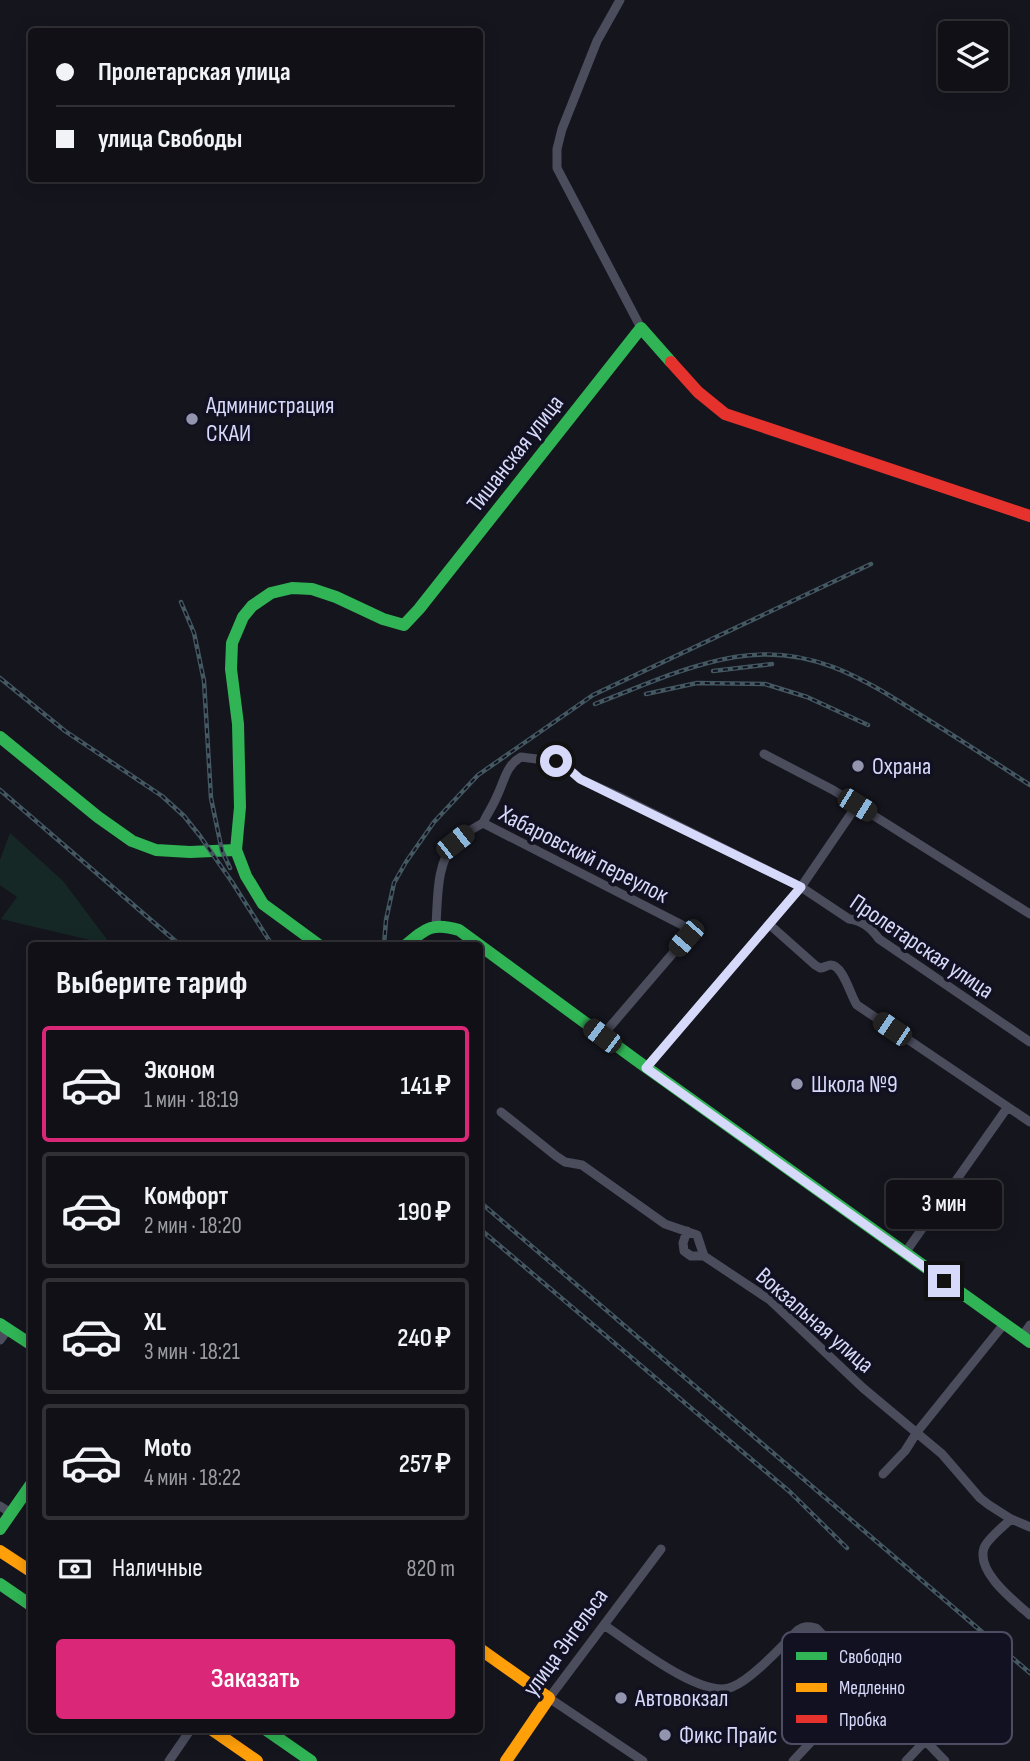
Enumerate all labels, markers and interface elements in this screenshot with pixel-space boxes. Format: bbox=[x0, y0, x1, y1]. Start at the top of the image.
map controls bbox=[938, 21, 1008, 91]
button: layers bbox=[938, 21, 1008, 91]
text: Пролетарская улица bbox=[98, 57, 291, 88]
text: улица Свободы bbox=[98, 124, 242, 155]
street label: Тишанская улица bbox=[461, 389, 570, 518]
place label: Администрация СКАИ bbox=[205, 391, 334, 448]
marker: Администрация СКАИ bbox=[184, 411, 200, 427]
route start bbox=[540, 745, 572, 777]
place label: Охрана bbox=[872, 752, 931, 781]
marker: Охрана bbox=[850, 758, 866, 774]
car bbox=[834, 785, 881, 825]
street label: Хабаровский переулок bbox=[493, 799, 674, 910]
car bbox=[432, 821, 479, 863]
street label: Пролетарская улица bbox=[844, 888, 999, 1005]
car bbox=[665, 915, 708, 961]
text: Выберите тариф bbox=[56, 964, 247, 1003]
car bbox=[869, 1009, 916, 1049]
car bbox=[579, 1015, 626, 1057]
icon: car bbox=[60, 1053, 123, 1116]
text: Эконом bbox=[144, 1055, 215, 1086]
place label: Школа №9 bbox=[811, 1070, 898, 1099]
text: 141 ₽ bbox=[401, 1071, 451, 1102]
marker: Школа №9 bbox=[789, 1076, 805, 1092]
text: 1 мин · 18:19 bbox=[144, 1086, 239, 1114]
icon: car bbox=[60, 1179, 123, 1242]
callout: 3 мин bbox=[886, 1180, 1002, 1228]
text: Комфорт bbox=[144, 1181, 228, 1212]
text: 3 мин bbox=[922, 1190, 967, 1218]
text: 190 ₽ bbox=[398, 1197, 451, 1228]
text: 2 мин · 18:20 bbox=[144, 1212, 242, 1240]
street label: Вокзальная улица bbox=[750, 1261, 880, 1379]
route end bbox=[928, 1265, 960, 1297]
icon: car bbox=[60, 1305, 123, 1368]
text: XL bbox=[144, 1307, 166, 1338]
text: 240 ₽ bbox=[397, 1323, 451, 1354]
text: 3 мин · 18:21 bbox=[144, 1338, 240, 1366]
icon: car bbox=[60, 1431, 123, 1494]
text: Moto bbox=[144, 1433, 192, 1464]
text: 257 ₽ bbox=[399, 1449, 451, 1480]
text: 4 мин · 18:22 bbox=[144, 1464, 241, 1492]
icon: cash bbox=[56, 1550, 94, 1588]
text: Наличные bbox=[112, 1553, 203, 1584]
text: 820 m bbox=[406, 1555, 455, 1583]
street label: улица Энгельса bbox=[517, 1583, 614, 1702]
legend bbox=[782, 1632, 1012, 1744]
button: Заказать bbox=[56, 1639, 455, 1719]
text: Свободно bbox=[839, 1646, 902, 1669]
text: Медленно bbox=[839, 1677, 905, 1700]
place label: Автовокзал bbox=[634, 1684, 729, 1713]
marker: Автовокзал bbox=[613, 1690, 629, 1706]
text: Пробка bbox=[839, 1709, 887, 1732]
place label: Фикс Прайс bbox=[679, 1721, 777, 1750]
marker: Фикс Прайс bbox=[657, 1727, 673, 1743]

